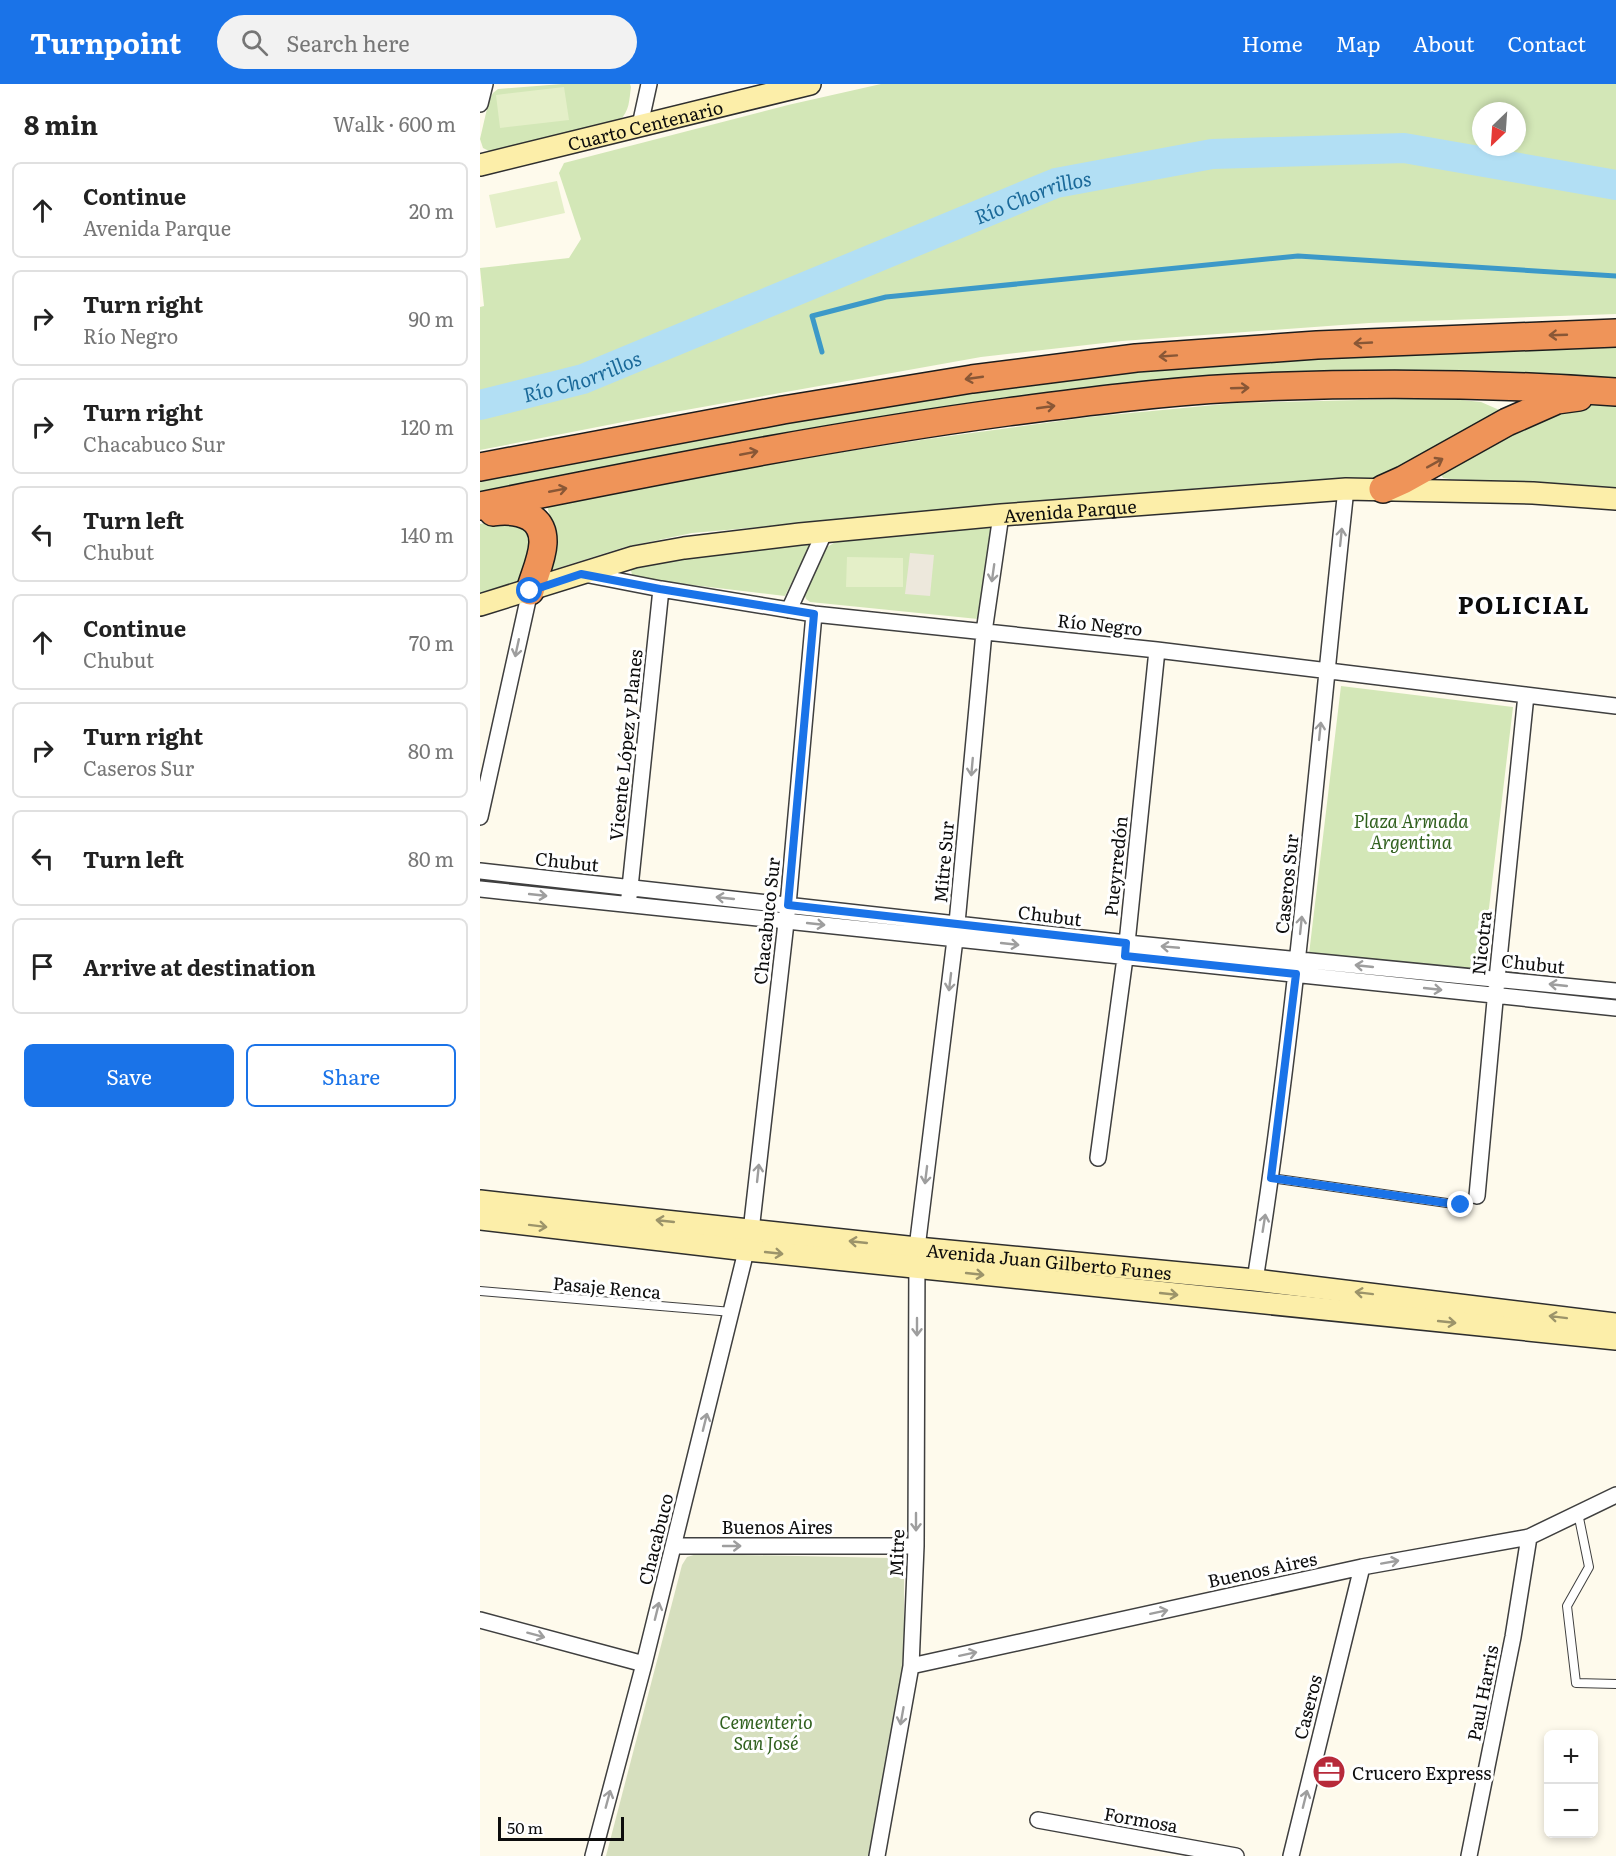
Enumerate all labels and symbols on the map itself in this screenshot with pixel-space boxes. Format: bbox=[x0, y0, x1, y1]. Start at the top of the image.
street label: Cuarto Centenario bbox=[565, 92, 726, 157]
north arrow bbox=[1472, 102, 1526, 156]
water label: Río Chorrillos bbox=[969, 162, 1094, 230]
one-way arrow bbox=[1548, 330, 1568, 341]
one-way arrow bbox=[1353, 338, 1373, 349]
water label: Río Chorrillos bbox=[519, 342, 645, 409]
one-way arrow bbox=[1159, 350, 1179, 361]
one-way arrow bbox=[965, 373, 985, 384]
one-way arrow bbox=[1229, 383, 1249, 394]
one-way arrow bbox=[1035, 401, 1055, 412]
one-way arrow bbox=[739, 447, 759, 458]
one-way arrow bbox=[1426, 457, 1443, 469]
one-way arrow bbox=[548, 484, 567, 495]
street label: Avenida Parque bbox=[1002, 491, 1137, 528]
one-way arrow bbox=[1335, 527, 1346, 547]
one-way arrow bbox=[987, 563, 998, 583]
route start bbox=[516, 577, 542, 603]
district label: POLICIAL bbox=[1458, 586, 1590, 621]
street label: Río Negro bbox=[1056, 606, 1144, 642]
one-way arrow bbox=[511, 637, 522, 657]
street label: Vicente López y Planes bbox=[602, 648, 648, 842]
one-way arrow bbox=[1315, 721, 1326, 741]
one-way arrow bbox=[966, 757, 977, 776]
park label: Plaza Armada Argentina bbox=[1353, 807, 1469, 855]
street label: Pueyrredón bbox=[1096, 814, 1134, 918]
street label: Mitre Sur bbox=[926, 819, 960, 904]
street label: Caseros Sur bbox=[1267, 832, 1305, 935]
street label: Chubut bbox=[534, 844, 601, 878]
street label: Chacabuco Sur bbox=[746, 856, 786, 986]
one-way arrow bbox=[528, 890, 548, 901]
one-way arrow bbox=[716, 892, 736, 903]
street label: Chubut bbox=[1017, 898, 1084, 932]
street label: Nicotra bbox=[1464, 909, 1498, 977]
one-way arrow bbox=[1296, 915, 1307, 935]
one-way arrow bbox=[805, 919, 825, 930]
one-way arrow bbox=[999, 939, 1019, 950]
one-way arrow bbox=[1160, 941, 1180, 952]
street label: Chubut bbox=[1500, 946, 1567, 980]
one-way arrow bbox=[1354, 960, 1374, 971]
one-way arrow bbox=[944, 971, 955, 991]
one-way arrow bbox=[1548, 979, 1568, 990]
one-way arrow bbox=[1423, 984, 1443, 995]
one-way arrow bbox=[752, 1163, 763, 1183]
one-way arrow bbox=[920, 1165, 931, 1185]
route end bbox=[1447, 1191, 1473, 1217]
one-way arrow bbox=[1259, 1213, 1270, 1233]
one-way arrow bbox=[655, 1215, 675, 1226]
one-way arrow bbox=[528, 1220, 548, 1231]
street label: Avenida Juan Gilberto Funes bbox=[925, 1235, 1173, 1286]
one-way arrow bbox=[849, 1236, 869, 1247]
one-way arrow bbox=[763, 1248, 783, 1259]
street label: Pasaje Renca bbox=[552, 1269, 663, 1305]
one-way arrow bbox=[965, 1269, 985, 1280]
one-way arrow bbox=[1355, 1288, 1375, 1299]
one-way arrow bbox=[1159, 1289, 1179, 1300]
one-way arrow bbox=[1549, 1311, 1568, 1322]
one-way arrow bbox=[911, 1317, 923, 1337]
one-way arrow bbox=[1436, 1317, 1456, 1328]
one-way arrow bbox=[699, 1412, 711, 1431]
street label: Chacabuco bbox=[631, 1490, 679, 1588]
one-way arrow bbox=[910, 1512, 922, 1532]
street label: Buenos Aires bbox=[721, 1513, 833, 1540]
street label: Mitre bbox=[882, 1529, 910, 1577]
one-way arrow bbox=[721, 1540, 741, 1552]
street label: Buenos Aires bbox=[1205, 1544, 1319, 1594]
one-way arrow bbox=[1380, 1556, 1400, 1567]
one-way arrow bbox=[652, 1602, 663, 1621]
one-way arrow bbox=[1149, 1605, 1168, 1617]
one-way arrow bbox=[527, 1630, 546, 1641]
street label: Paul Harris bbox=[1460, 1643, 1504, 1743]
one-way arrow bbox=[958, 1647, 977, 1659]
street label: Caseros bbox=[1286, 1672, 1328, 1742]
one-way arrow bbox=[896, 1706, 907, 1726]
park label: Cementerio San José bbox=[719, 1708, 813, 1756]
office icon: Crucero Express bbox=[1311, 1754, 1347, 1790]
place label: Crucero Express bbox=[1352, 1759, 1491, 1786]
one-way arrow bbox=[603, 1790, 614, 1809]
one-way arrow bbox=[1299, 1790, 1311, 1809]
street label: Formosa bbox=[1102, 1799, 1180, 1839]
scale bar bbox=[498, 1814, 624, 1842]

